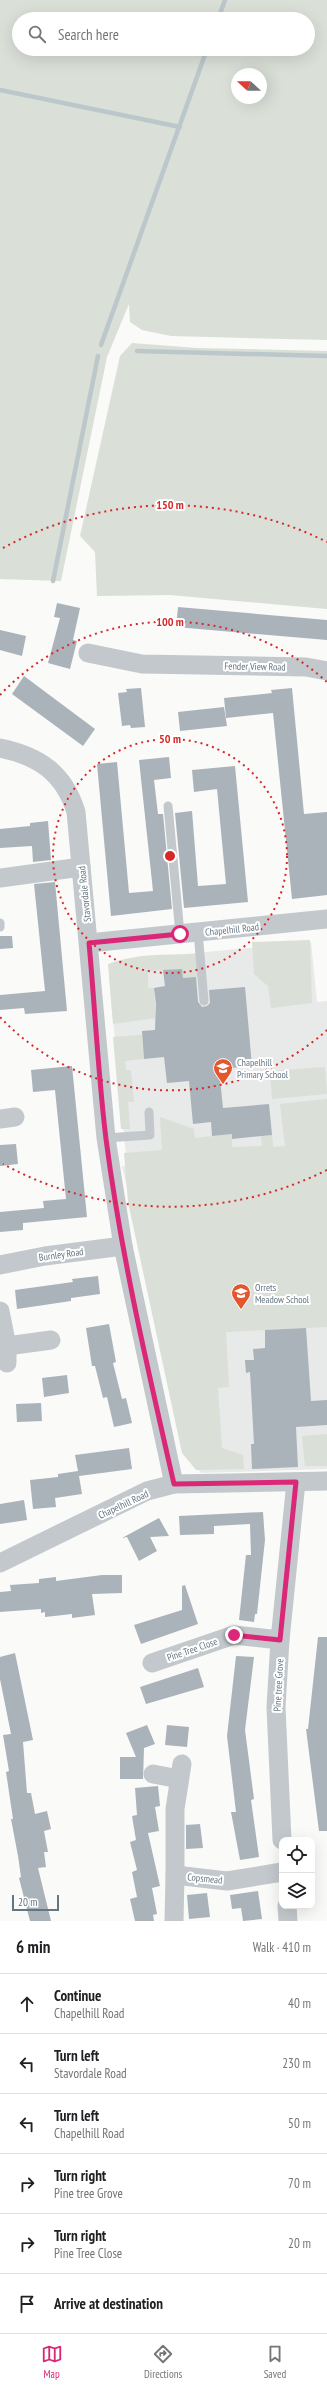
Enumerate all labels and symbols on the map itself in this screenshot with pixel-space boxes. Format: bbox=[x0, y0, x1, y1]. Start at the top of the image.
north arrow bbox=[231, 68, 267, 104]
text: 150 m bbox=[156, 497, 184, 512]
text: 100 m bbox=[156, 614, 184, 629]
street label: Fender View Road bbox=[224, 659, 286, 674]
text: 50 m bbox=[159, 731, 181, 746]
centre of rings bbox=[163, 849, 177, 863]
street label: Stavordale Road bbox=[75, 865, 94, 922]
street label: Chapelhill Road bbox=[204, 920, 260, 939]
route start bbox=[171, 925, 189, 943]
place label: Chapelhill Primary School bbox=[237, 1056, 289, 1081]
school or university icon: Chapelhill Primary School bbox=[212, 1057, 234, 1085]
street label: Burnley Road bbox=[38, 1245, 84, 1264]
place label: Orrets Meadow School bbox=[255, 1281, 310, 1306]
school or university icon: Orrets Meadow School bbox=[230, 1282, 252, 1310]
street label: Chapelhill Road bbox=[96, 1487, 151, 1522]
route end bbox=[225, 1626, 243, 1644]
street label: Pine Tree Close bbox=[165, 1635, 219, 1664]
street label: Pine tree Grove bbox=[271, 1658, 286, 1712]
street label: Copsmead bbox=[187, 1870, 223, 1887]
scale bar bbox=[12, 1893, 59, 1912]

